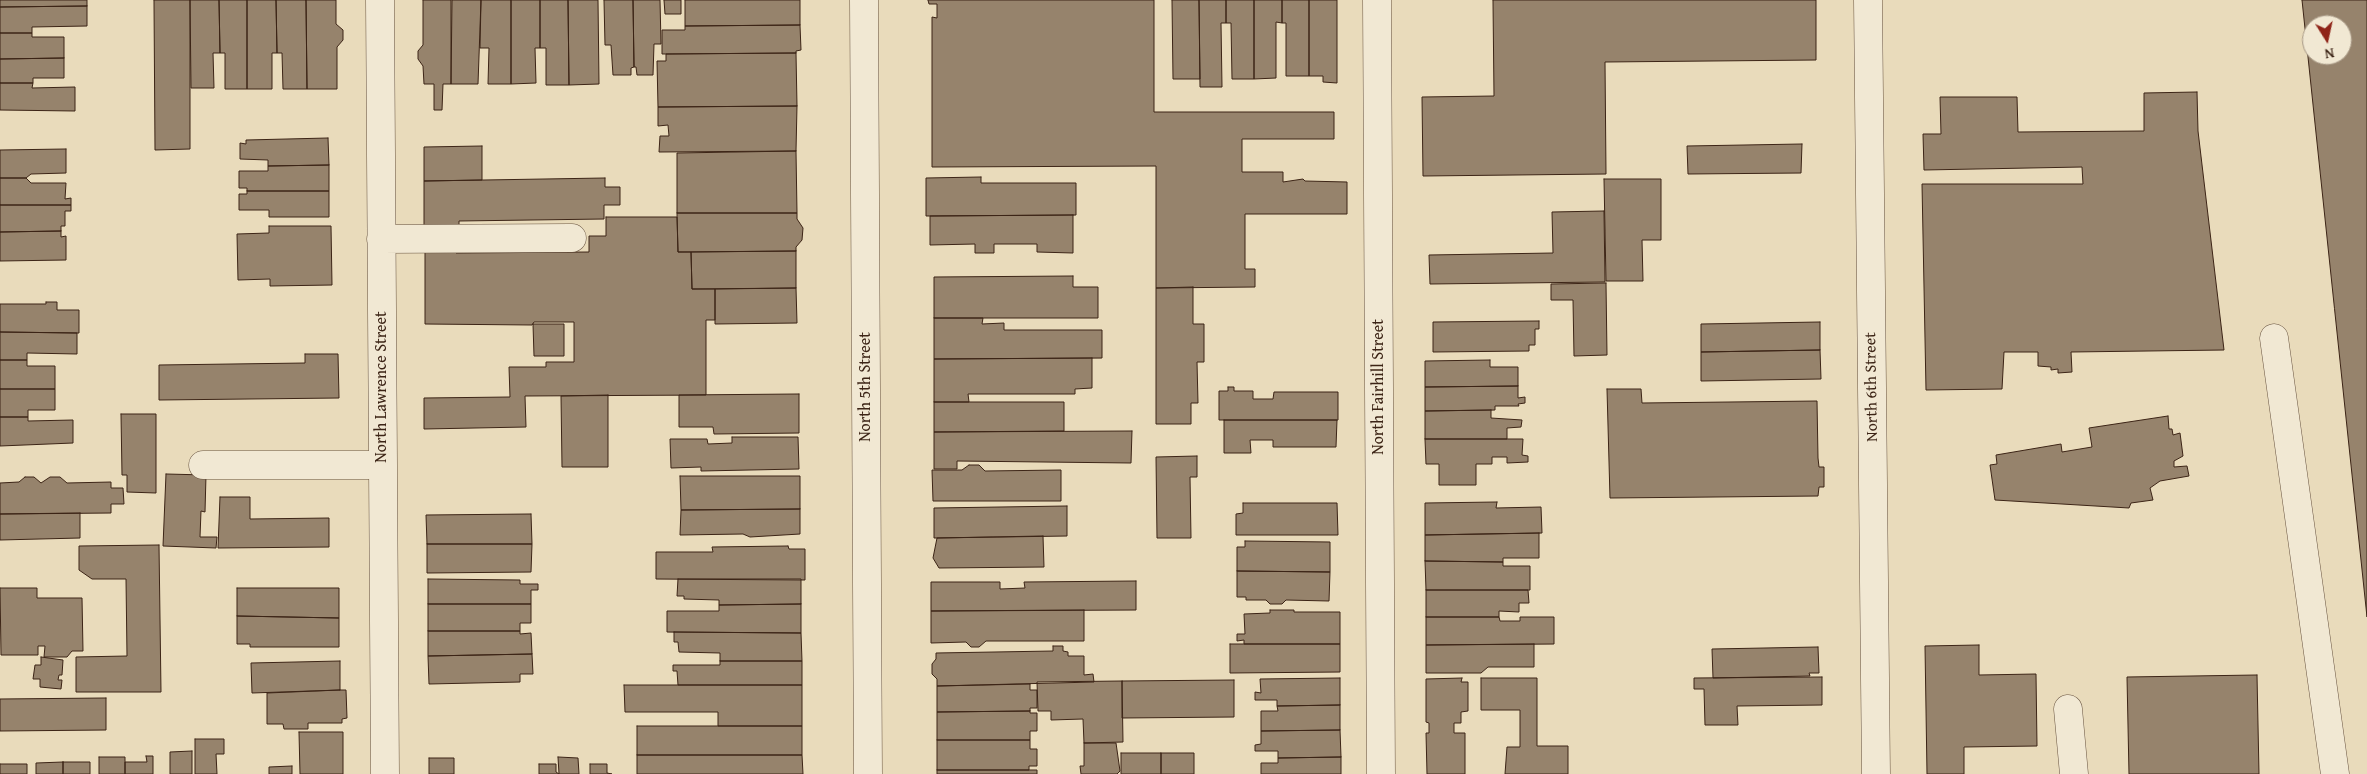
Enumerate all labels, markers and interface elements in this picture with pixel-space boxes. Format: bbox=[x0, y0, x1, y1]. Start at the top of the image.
north arrow bbox=[2302, 15, 2352, 65]
text: N bbox=[2323, 43, 2336, 64]
street label: North Lawrence Street bbox=[372, 311, 392, 463]
street label: North Fairhill Street bbox=[1369, 319, 1389, 455]
street label: North 5th Street bbox=[856, 332, 876, 442]
street label: North 6th Street bbox=[1861, 332, 1883, 442]

